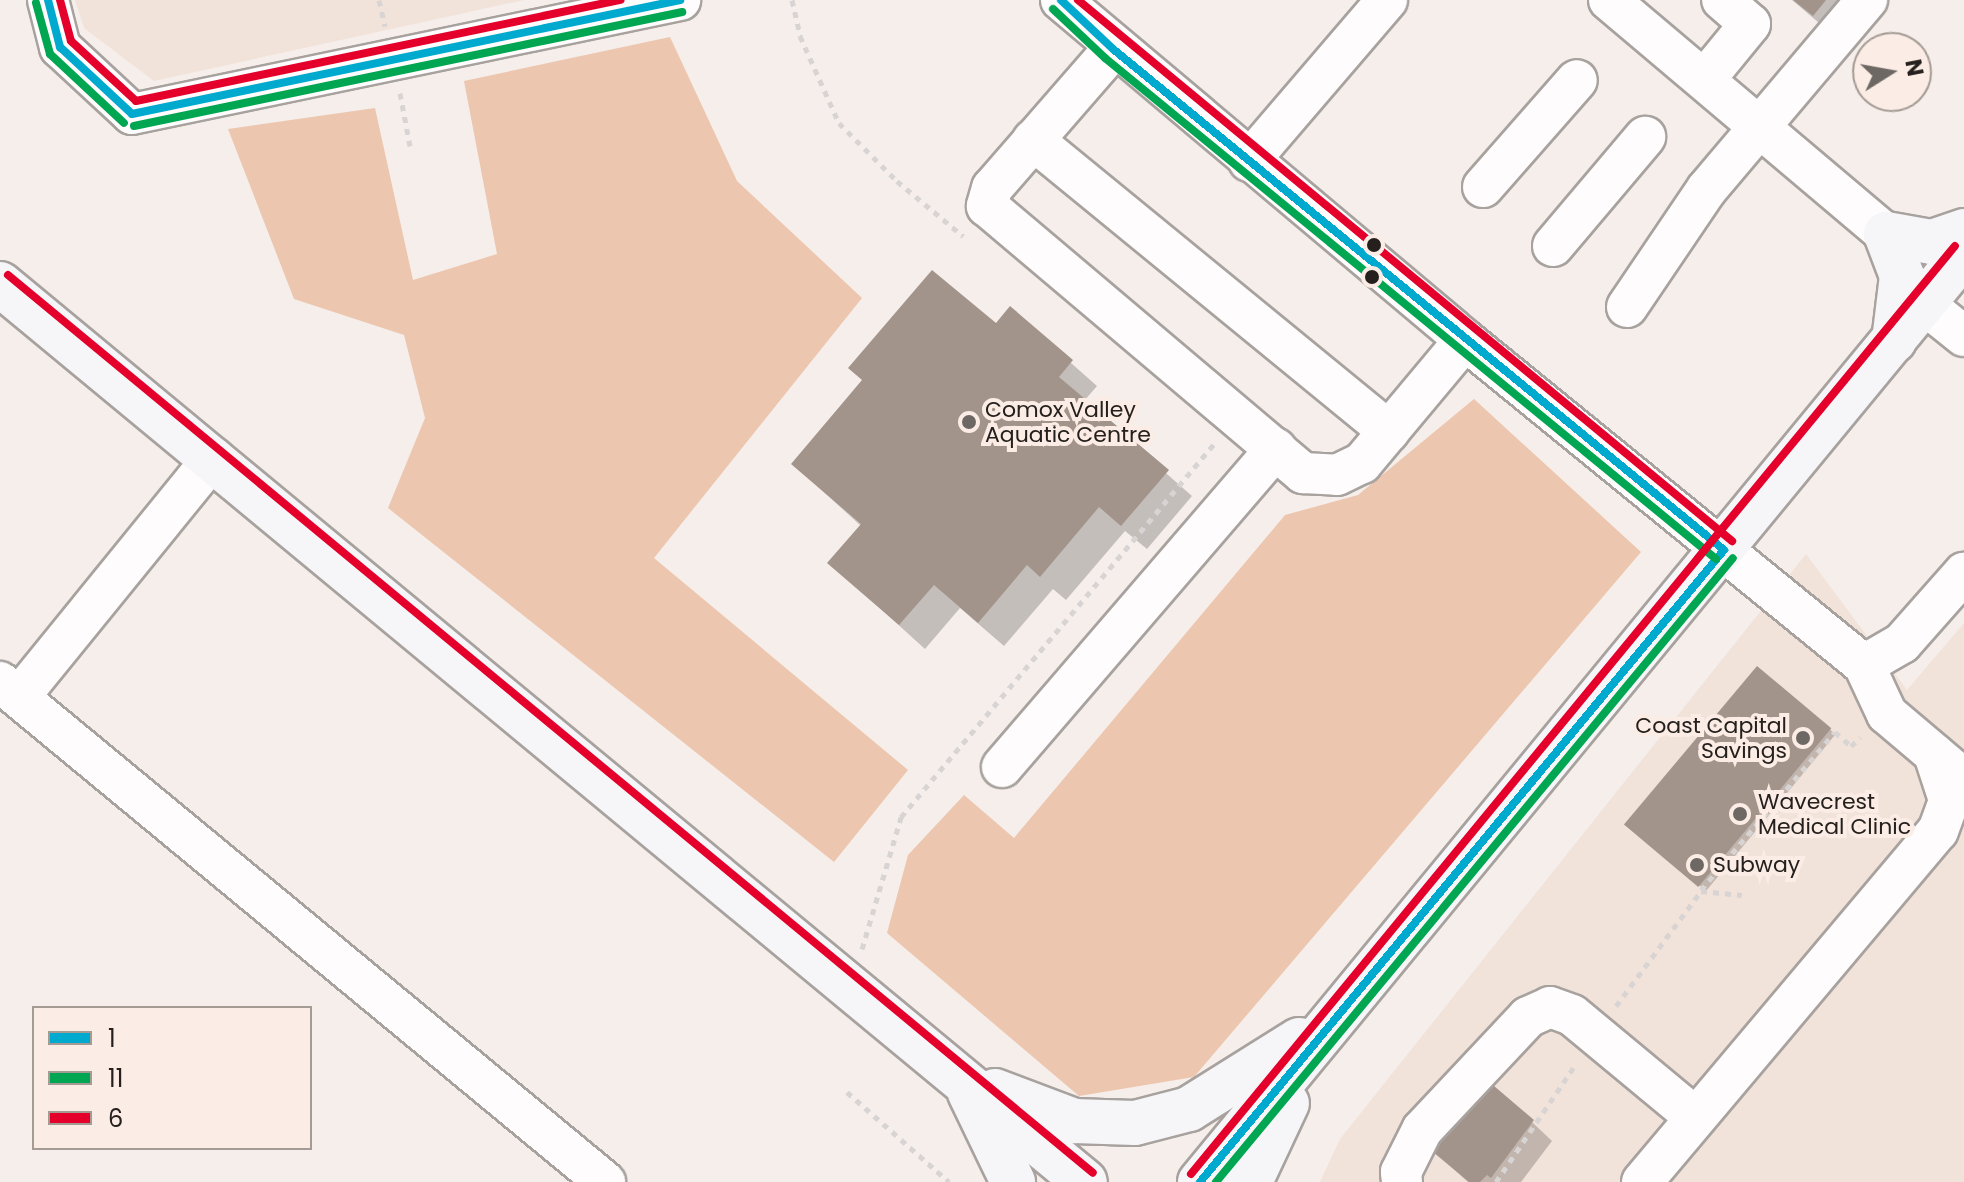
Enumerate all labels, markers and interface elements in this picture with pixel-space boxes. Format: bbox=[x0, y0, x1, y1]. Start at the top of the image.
north arrow bbox=[1852, 32, 1932, 112]
text: N bbox=[1897, 57, 1931, 79]
unlabelled marker bbox=[1366, 237, 1382, 253]
unlabelled marker bbox=[1364, 269, 1380, 285]
place label: Comox Valley Aquatic Centre bbox=[985, 396, 1151, 448]
marker: Comox Valley Aquatic Centre bbox=[960, 413, 978, 431]
place label: Coast Capital Savings bbox=[1635, 712, 1787, 764]
marker: Coast Capital Savings bbox=[1794, 729, 1812, 747]
place label: Wavecrest Medical Clinic bbox=[1758, 788, 1911, 840]
marker: Wavecrest Medical Clinic bbox=[1729, 803, 1751, 825]
place label: Subway bbox=[1713, 852, 1800, 878]
marker: Subway bbox=[1688, 856, 1706, 874]
legend bbox=[32, 1006, 312, 1150]
text: 1 bbox=[108, 1022, 116, 1055]
text: 11 bbox=[108, 1062, 123, 1095]
text: 6 bbox=[108, 1102, 123, 1135]

